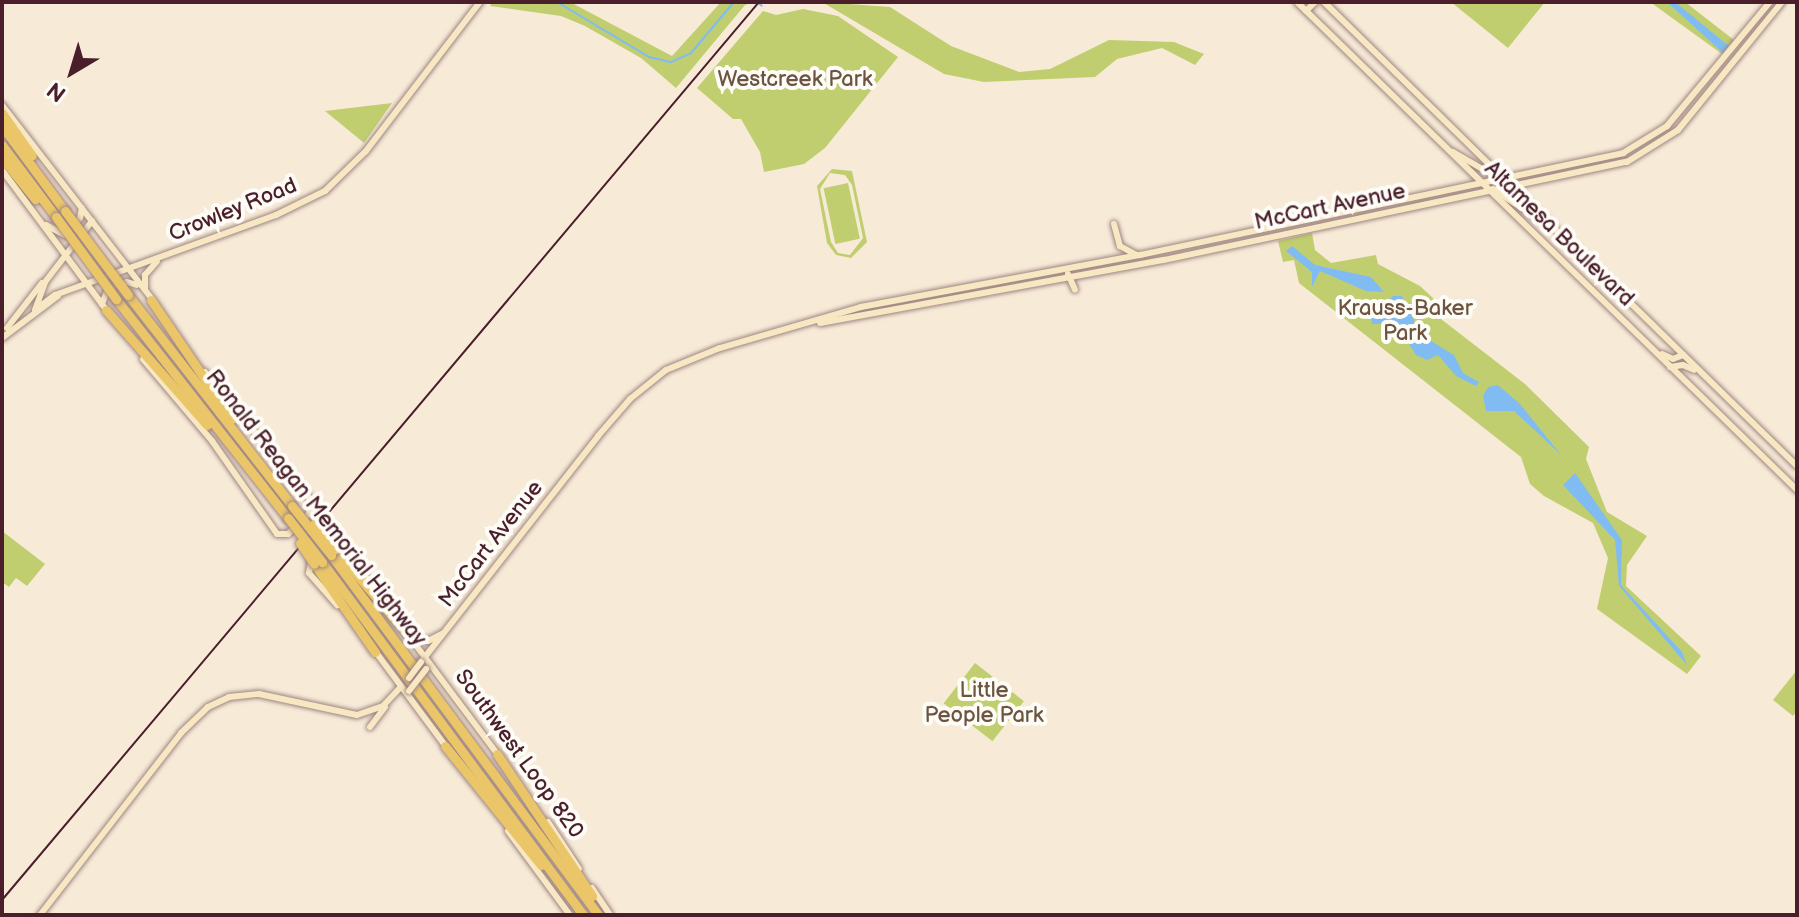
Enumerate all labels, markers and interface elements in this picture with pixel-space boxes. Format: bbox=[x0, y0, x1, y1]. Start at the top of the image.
north arrow bbox=[32, 32, 112, 112]
park label: Westcreek Park bbox=[718, 67, 872, 93]
text: N bbox=[42, 76, 72, 107]
street label: Altamesa Boulevard bbox=[1479, 156, 1639, 312]
street label: Crowley Road bbox=[165, 172, 301, 248]
street label: McCart Avenue bbox=[1252, 178, 1408, 236]
park label: Krauss-Baker Park bbox=[1337, 295, 1473, 346]
street label: Ronald Reagan Memorial Highway bbox=[200, 365, 432, 651]
street label: McCart Avenue bbox=[433, 475, 549, 613]
street label: Southwest Loop 820 bbox=[449, 664, 589, 844]
park label: Little People Park bbox=[924, 677, 1044, 728]

